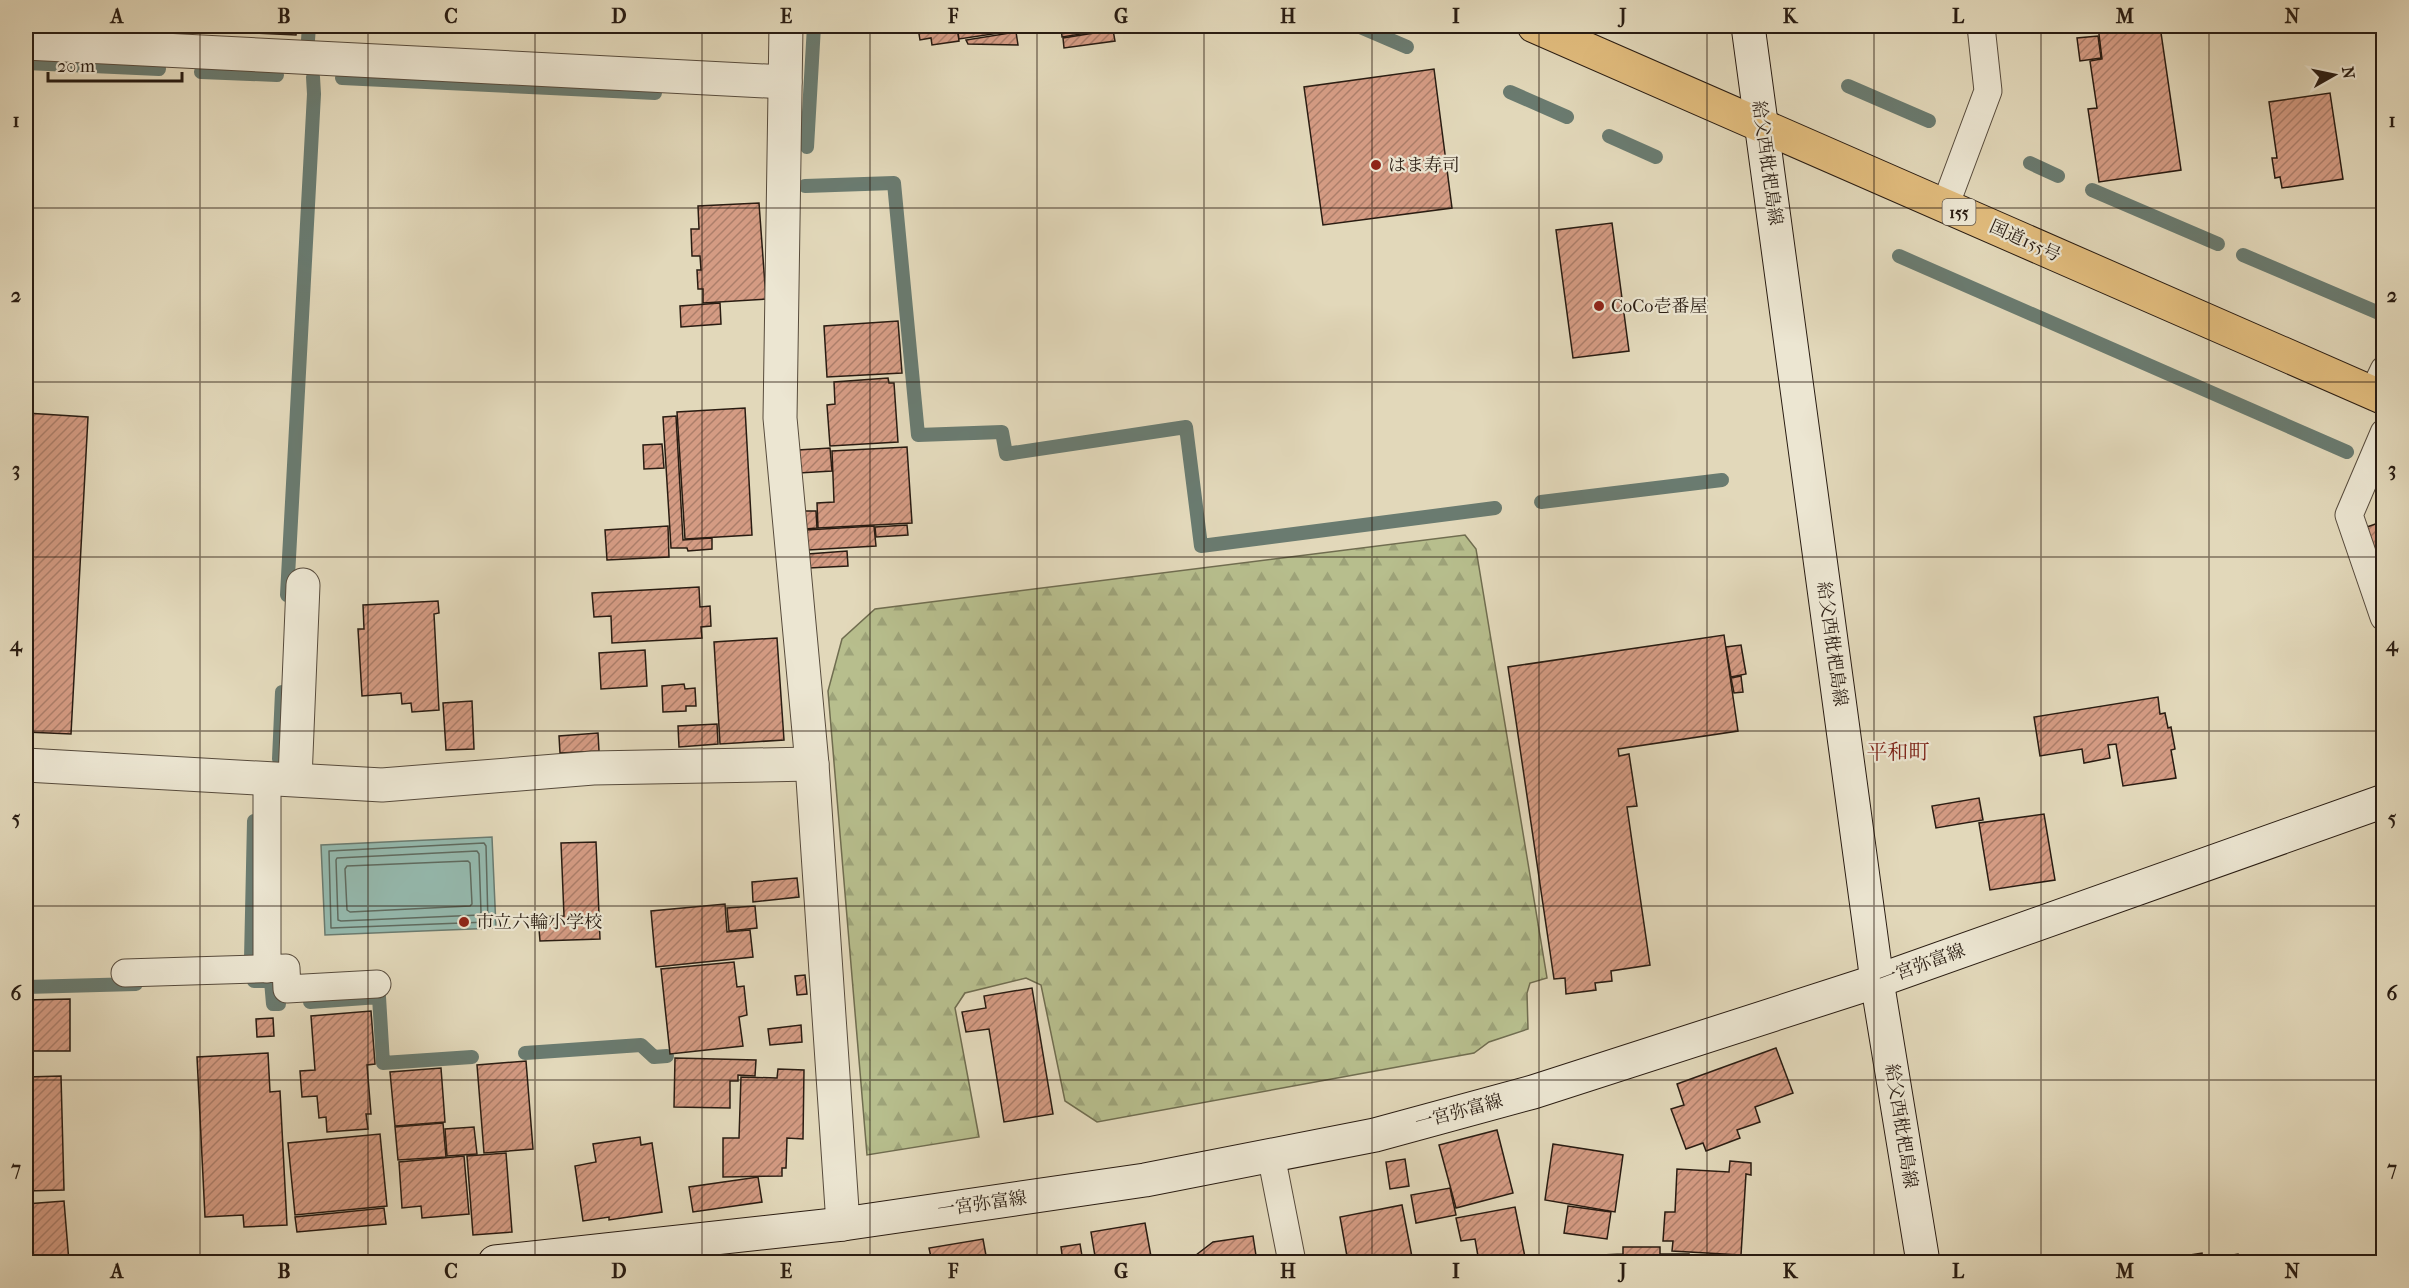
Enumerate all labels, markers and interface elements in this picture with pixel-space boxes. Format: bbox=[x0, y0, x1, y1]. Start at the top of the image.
text: A bbox=[109, 5, 125, 28]
text: B bbox=[277, 5, 291, 28]
text: C bbox=[444, 5, 458, 28]
text: D bbox=[611, 5, 627, 28]
text: E bbox=[780, 5, 792, 28]
text: F bbox=[947, 5, 959, 28]
text: G bbox=[1114, 5, 1128, 28]
text: H bbox=[1280, 5, 1296, 28]
text: I bbox=[1452, 5, 1460, 28]
text: J bbox=[1617, 5, 1627, 28]
text: K bbox=[1783, 5, 1799, 28]
text: L bbox=[1952, 5, 1965, 28]
text: M bbox=[2115, 5, 2135, 28]
text: N bbox=[2284, 5, 2300, 28]
scale bar bbox=[48, 45, 182, 83]
north arrow bbox=[2304, 45, 2364, 105]
text: 20 m bbox=[57, 56, 95, 77]
text: N bbox=[2338, 65, 2359, 81]
street label: 給父西枇杷島線 bbox=[1748, 99, 1786, 227]
text: 1 bbox=[12, 109, 20, 132]
text: 1 bbox=[2388, 109, 2396, 132]
place label: はま寿司 bbox=[1388, 155, 1460, 176]
marker: はま寿司 bbox=[1369, 158, 1383, 172]
road number: 155 bbox=[1942, 199, 1976, 225]
street label: 国道155号 bbox=[1986, 216, 2064, 266]
text: 2 bbox=[11, 284, 21, 307]
text: 2 bbox=[2387, 284, 2397, 307]
place label: CoCo壱番屋 bbox=[1611, 296, 1708, 317]
marker: CoCo壱番屋 bbox=[1592, 299, 1606, 313]
text: 3 bbox=[12, 458, 20, 481]
text: 3 bbox=[2388, 458, 2396, 481]
street label: 給父西枇杷島線 bbox=[1813, 580, 1851, 708]
text: 4 bbox=[9, 633, 23, 657]
text: 4 bbox=[2385, 633, 2399, 657]
district label: 平和町 bbox=[1867, 740, 1930, 764]
text: 5 bbox=[12, 807, 21, 830]
text: 5 bbox=[2388, 807, 2397, 830]
place label: 市立六輪小学校 bbox=[476, 912, 602, 933]
marker: 市立六輪小学校 bbox=[457, 915, 471, 929]
street label: 一宮弥富線 bbox=[1876, 940, 1968, 990]
text: 6 bbox=[11, 982, 23, 1005]
text: 6 bbox=[2387, 982, 2399, 1005]
street label: 給父西枇杷島線 bbox=[1881, 1062, 1921, 1190]
street label: 一宮弥富線 bbox=[1413, 1090, 1505, 1134]
text: 7 bbox=[10, 1157, 21, 1180]
text: 7 bbox=[2386, 1157, 2397, 1180]
street label: 一宮弥富線 bbox=[936, 1187, 1028, 1221]
text: A bbox=[109, 1260, 125, 1283]
text: B bbox=[277, 1260, 291, 1283]
text: C bbox=[444, 1260, 458, 1283]
text: D bbox=[611, 1260, 627, 1283]
text: E bbox=[780, 1260, 792, 1283]
text: F bbox=[947, 1260, 959, 1283]
text: G bbox=[1114, 1260, 1128, 1283]
text: H bbox=[1280, 1260, 1296, 1283]
text: I bbox=[1452, 1260, 1460, 1283]
text: J bbox=[1617, 1260, 1627, 1283]
text: K bbox=[1783, 1260, 1799, 1283]
text: L bbox=[1952, 1260, 1965, 1283]
text: M bbox=[2115, 1260, 2135, 1283]
text: N bbox=[2284, 1260, 2300, 1283]

